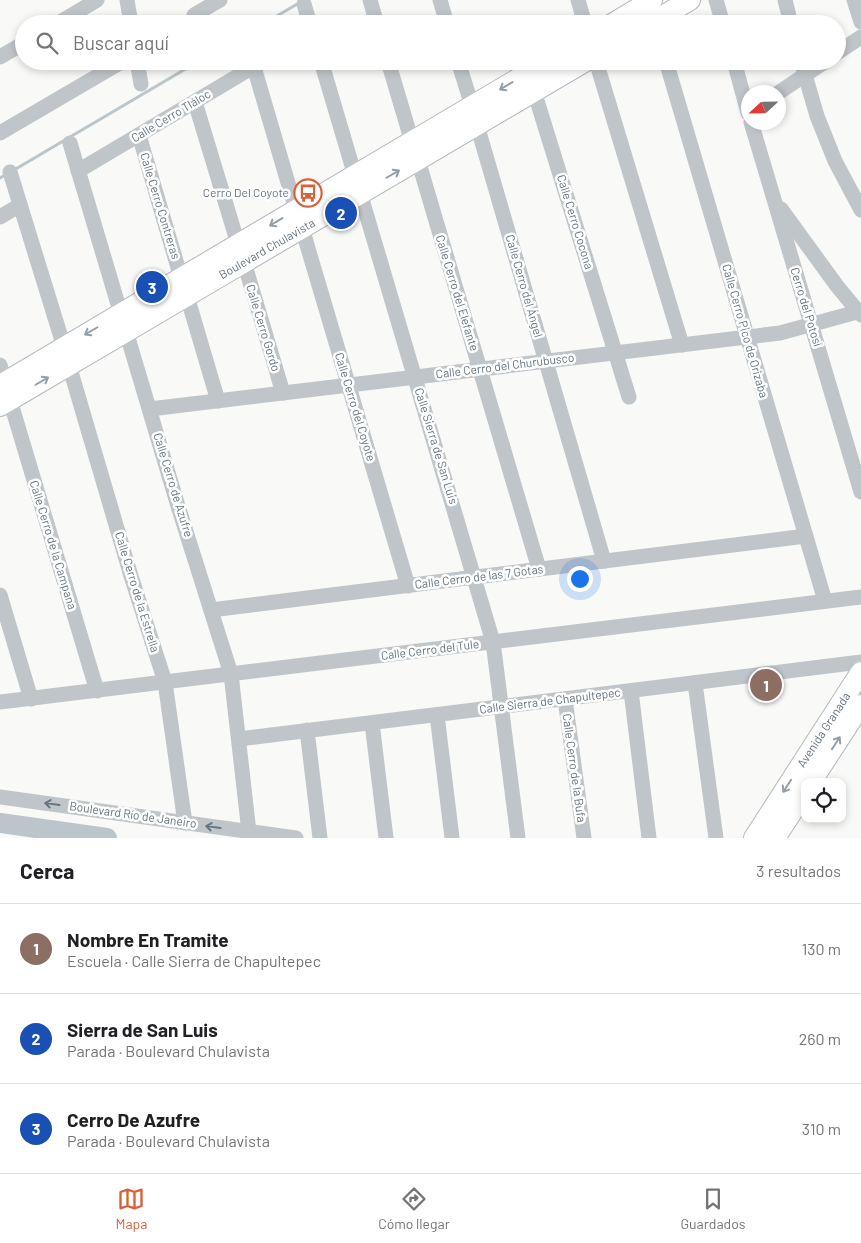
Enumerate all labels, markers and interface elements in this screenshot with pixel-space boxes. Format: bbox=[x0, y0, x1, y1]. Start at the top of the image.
search box bbox=[15, 15, 846, 70]
icon: search bbox=[33, 29, 61, 57]
text: Buscar aquí bbox=[73, 31, 169, 54]
one-way arrow bbox=[499, 81, 514, 91]
north arrow bbox=[741, 85, 786, 130]
street label: Calle Cerro Tláloc bbox=[128, 86, 213, 144]
street label: Calle Cerro Contreras bbox=[138, 151, 184, 261]
one-way arrow bbox=[386, 169, 400, 179]
street label: Calle Cerro Cocona bbox=[555, 173, 597, 271]
bus stop icon: Cerro Del Coyote bbox=[293, 178, 323, 208]
place label: Cerro Del Coyote bbox=[203, 185, 289, 199]
pin: 2 bbox=[325, 194, 357, 232]
street label: Boulevard Chulavista bbox=[216, 215, 317, 281]
one-way arrow bbox=[268, 217, 283, 227]
street label: Calle Cerro del Elefante bbox=[434, 233, 482, 352]
street label: Calle Cerro del Ángel bbox=[504, 233, 546, 339]
street label: Calle Cerro Pico de Orizaba bbox=[720, 262, 772, 399]
street label: Cerro del Potosí bbox=[788, 266, 826, 348]
pin: 3 bbox=[136, 268, 168, 306]
street label: Calle Cerro Gordo bbox=[244, 283, 284, 373]
one-way arrow bbox=[84, 327, 98, 337]
street label: Calle Cerro del Churubusco bbox=[435, 350, 575, 380]
street label: Calle Cerro del Coyote bbox=[333, 351, 379, 463]
one-way arrow bbox=[34, 375, 49, 385]
street label: Calle Sierra de San Luis bbox=[413, 386, 461, 506]
street label: Calle Cerro de Azufre bbox=[151, 431, 196, 539]
street label: Calle Cerro de la Campana bbox=[28, 478, 80, 611]
street label: Calle Cerro de la Estrella bbox=[113, 530, 163, 654]
street label: Calle Cerro de las 7 Gotas bbox=[414, 561, 544, 591]
your location bbox=[567, 566, 593, 592]
street label: Calle Cerro del Tule bbox=[380, 636, 480, 662]
pin: 1 bbox=[750, 666, 782, 704]
street label: Calle Sierra de Chapultepec bbox=[478, 684, 621, 716]
street label: Avenida Granada bbox=[794, 689, 853, 770]
street label: Calle Cerro de la Bufa bbox=[560, 713, 590, 823]
one-way arrow bbox=[831, 737, 841, 751]
map controls bbox=[801, 778, 846, 823]
button: locate bbox=[801, 778, 846, 823]
one-way arrow bbox=[782, 779, 792, 793]
street label: Boulevard Río de Janeiro bbox=[69, 798, 198, 830]
one-way arrow bbox=[45, 799, 61, 809]
one-way arrow bbox=[205, 821, 221, 831]
text: Cerca bbox=[20, 858, 74, 883]
text: 3 resultados bbox=[756, 861, 841, 880]
text: Nombre En Tramite bbox=[67, 928, 229, 951]
text: 1 bbox=[33, 939, 39, 958]
text: 130 m bbox=[802, 939, 841, 958]
text: Escuela · Calle Sierra de Chapultepec bbox=[67, 951, 321, 970]
text: Sierra de San Luis bbox=[67, 1018, 218, 1041]
text: 2 bbox=[32, 1029, 40, 1048]
text: 260 m bbox=[799, 1029, 841, 1048]
text: Parada · Boulevard Chulavista bbox=[67, 1041, 270, 1060]
text: Cerro De Azufre bbox=[67, 1108, 200, 1131]
text: 3 bbox=[32, 1119, 40, 1138]
text: 310 m bbox=[802, 1119, 841, 1138]
text: Parada · Boulevard Chulavista bbox=[67, 1131, 270, 1150]
tab: Mapa bbox=[115, 1185, 147, 1232]
tab: Cómo llegar bbox=[378, 1185, 450, 1232]
tab: Guardados bbox=[681, 1185, 746, 1232]

